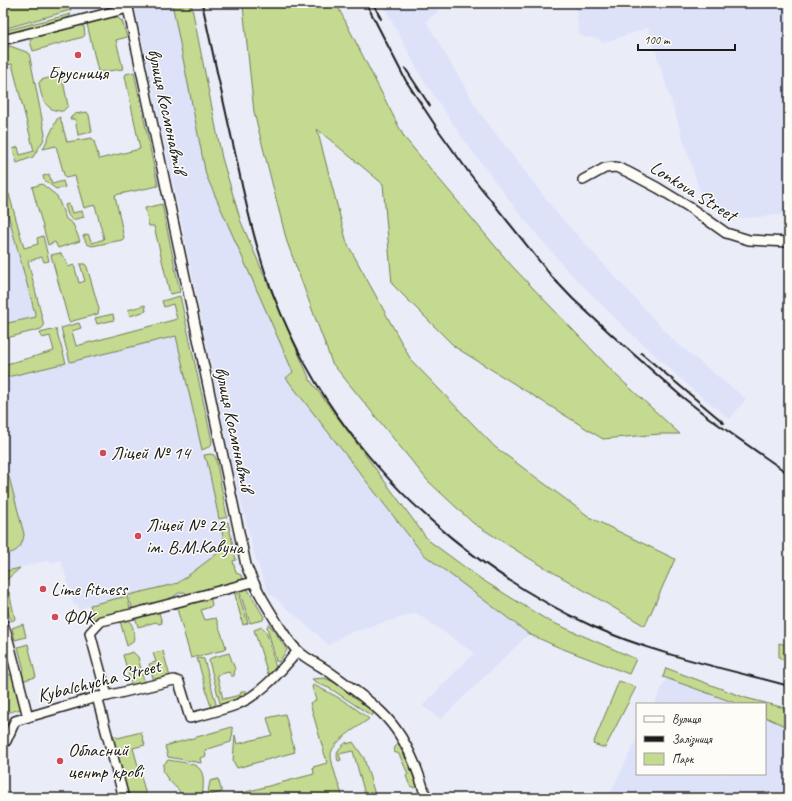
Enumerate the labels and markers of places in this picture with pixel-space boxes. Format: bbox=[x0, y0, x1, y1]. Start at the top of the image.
marker: Брусниця bbox=[73, 50, 83, 60]
place label: Брусниця bbox=[48, 61, 110, 85]
place label: Ліцей № 14 bbox=[111, 441, 192, 465]
marker: Ліцей № 14 bbox=[98, 448, 108, 458]
place label: Ліцей № 22 ім. В.М.Кавуна bbox=[146, 513, 246, 559]
marker: Ліцей № 22 ім. В.М.Кавуна bbox=[133, 531, 143, 541]
place label: Lime fitness bbox=[51, 577, 128, 601]
marker: Lime fitness bbox=[38, 584, 48, 594]
place label: ФОК bbox=[63, 605, 98, 629]
marker: ФОК bbox=[50, 612, 60, 622]
place label: Обласний центр крові bbox=[68, 738, 145, 784]
marker: Обласний центр крові bbox=[55, 756, 65, 766]

